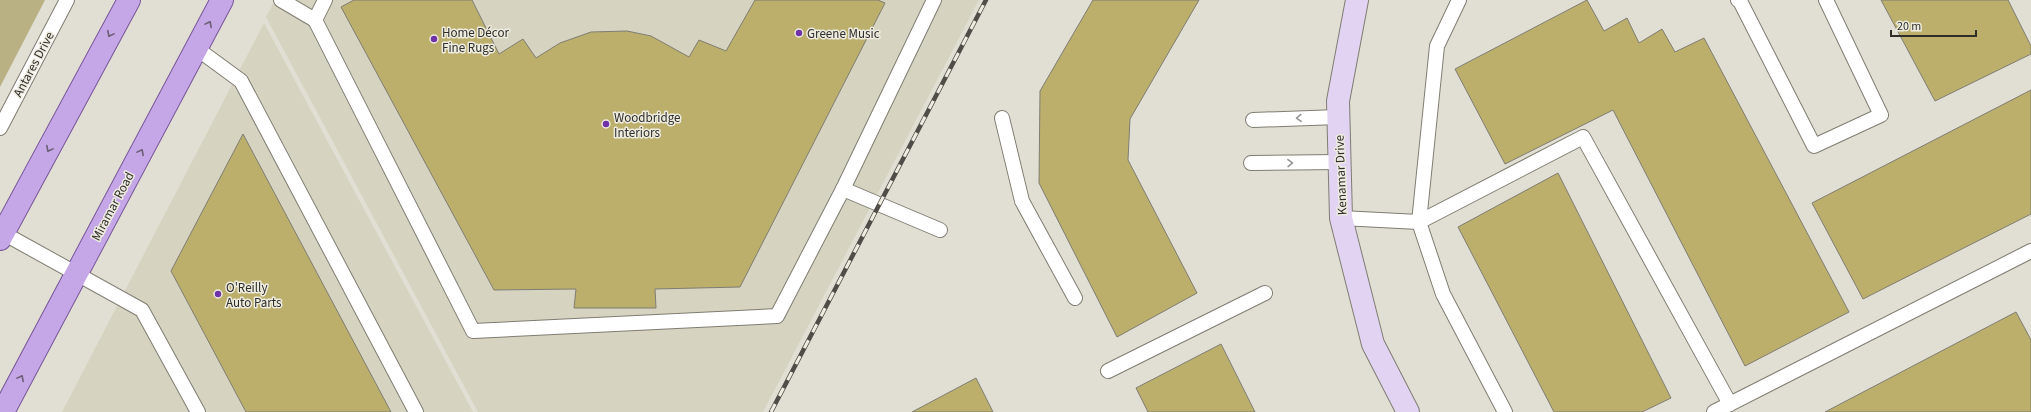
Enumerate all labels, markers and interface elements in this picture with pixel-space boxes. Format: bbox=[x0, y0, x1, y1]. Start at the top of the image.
scale bar bbox=[1891, 12, 1976, 38]
text: 20 m bbox=[1897, 18, 1921, 35]
one-way arrow bbox=[204, 21, 212, 29]
place label: Home Décor Fine Rugs bbox=[442, 24, 509, 57]
place label: Greene Music bbox=[807, 25, 880, 43]
street label: Antares Drive bbox=[9, 28, 59, 100]
marker: Greene Music bbox=[794, 28, 804, 38]
one-way arrow bbox=[108, 30, 115, 38]
marker: Home Décor Fine Rugs bbox=[429, 34, 439, 44]
place label: Woodbridge Interiors bbox=[614, 109, 680, 142]
one-way arrow bbox=[1296, 114, 1302, 123]
marker: Woodbridge Interiors bbox=[601, 119, 611, 129]
street label: Kenamar Drive bbox=[1331, 135, 1351, 215]
one-way arrow bbox=[46, 145, 53, 152]
one-way arrow bbox=[136, 148, 144, 156]
one-way arrow bbox=[1287, 159, 1293, 167]
street label: Miramar Road bbox=[87, 169, 139, 244]
place label: O'Reilly Auto Parts bbox=[226, 279, 282, 312]
marker: O'Reilly Auto Parts bbox=[213, 289, 223, 299]
one-way arrow bbox=[16, 374, 23, 382]

